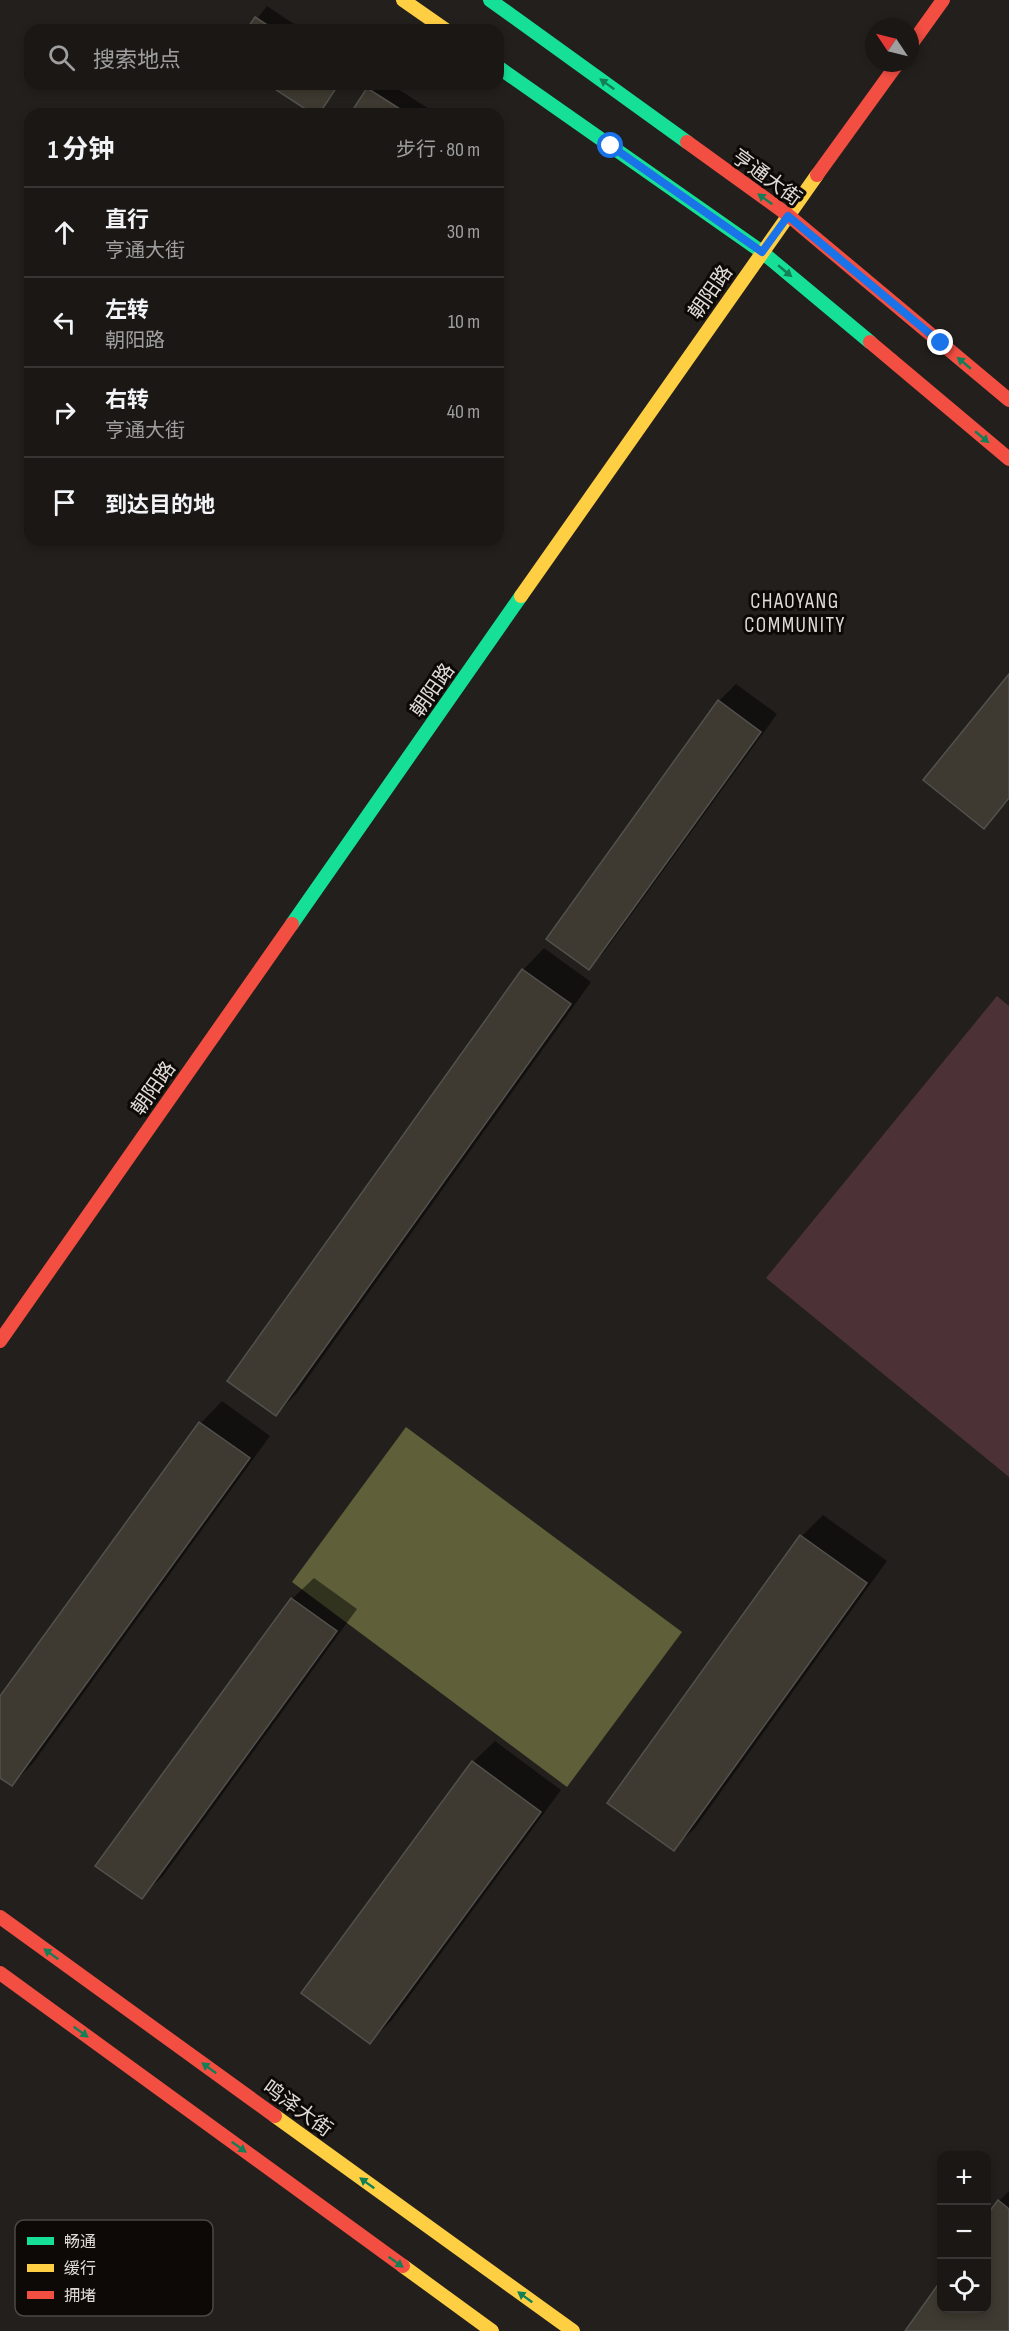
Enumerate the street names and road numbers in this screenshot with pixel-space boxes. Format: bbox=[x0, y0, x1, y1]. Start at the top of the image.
street label: 亨通大街 bbox=[727, 145, 806, 211]
street label: 朝阳路 bbox=[684, 261, 738, 324]
street label: 朝阳路 bbox=[406, 659, 460, 722]
street label: 朝阳路 bbox=[127, 1057, 181, 1120]
street label: 鸣泽大街 bbox=[258, 2076, 337, 2142]

